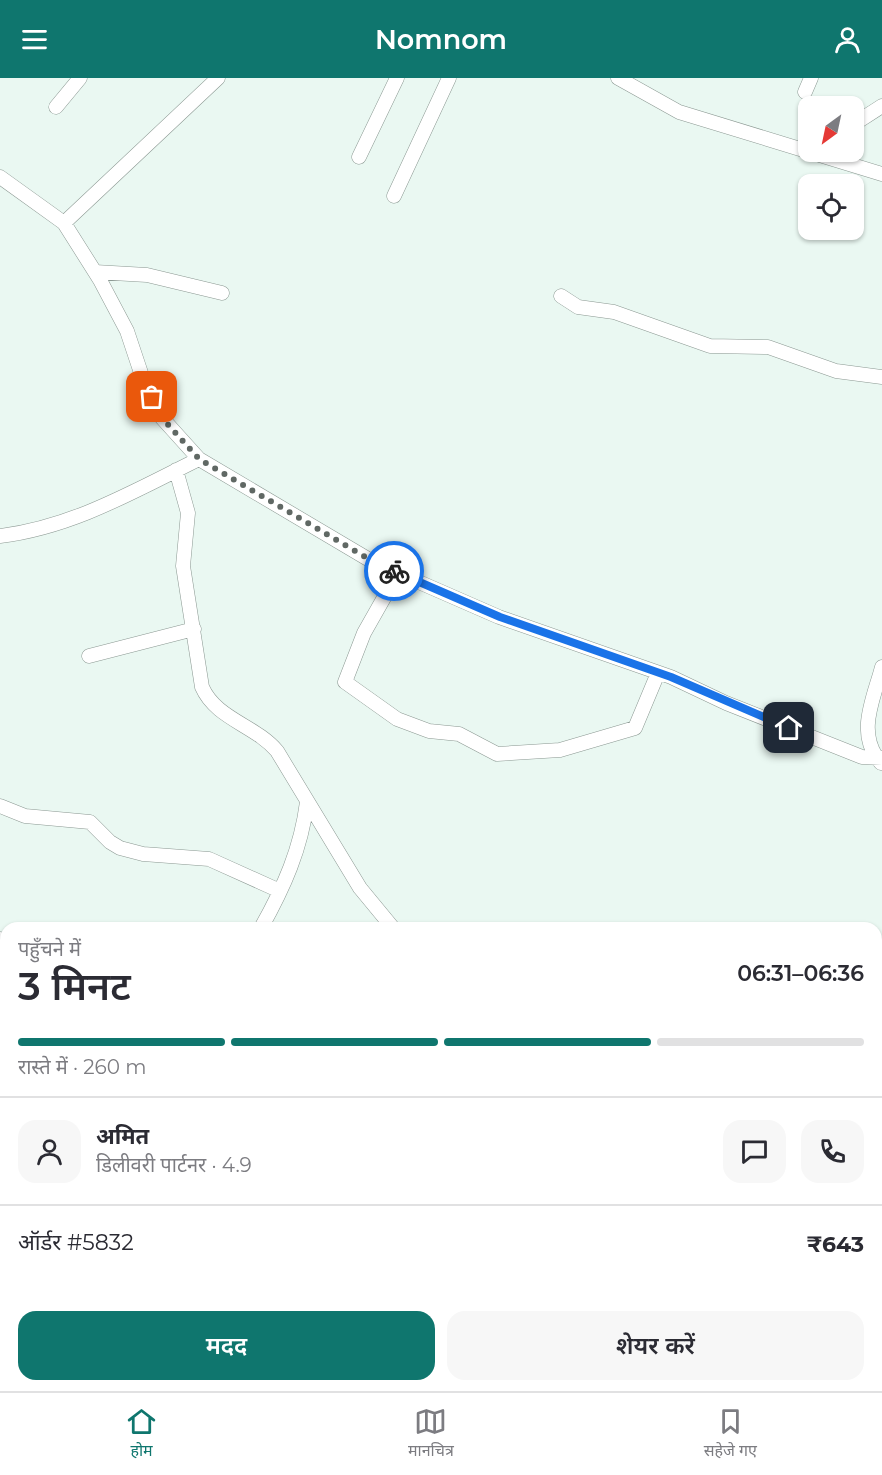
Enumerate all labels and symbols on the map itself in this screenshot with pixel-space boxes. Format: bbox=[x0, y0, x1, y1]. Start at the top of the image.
north arrow bbox=[798, 96, 864, 162]
pin bbox=[126, 371, 177, 422]
courier bbox=[364, 541, 424, 601]
pin bbox=[763, 702, 814, 753]

